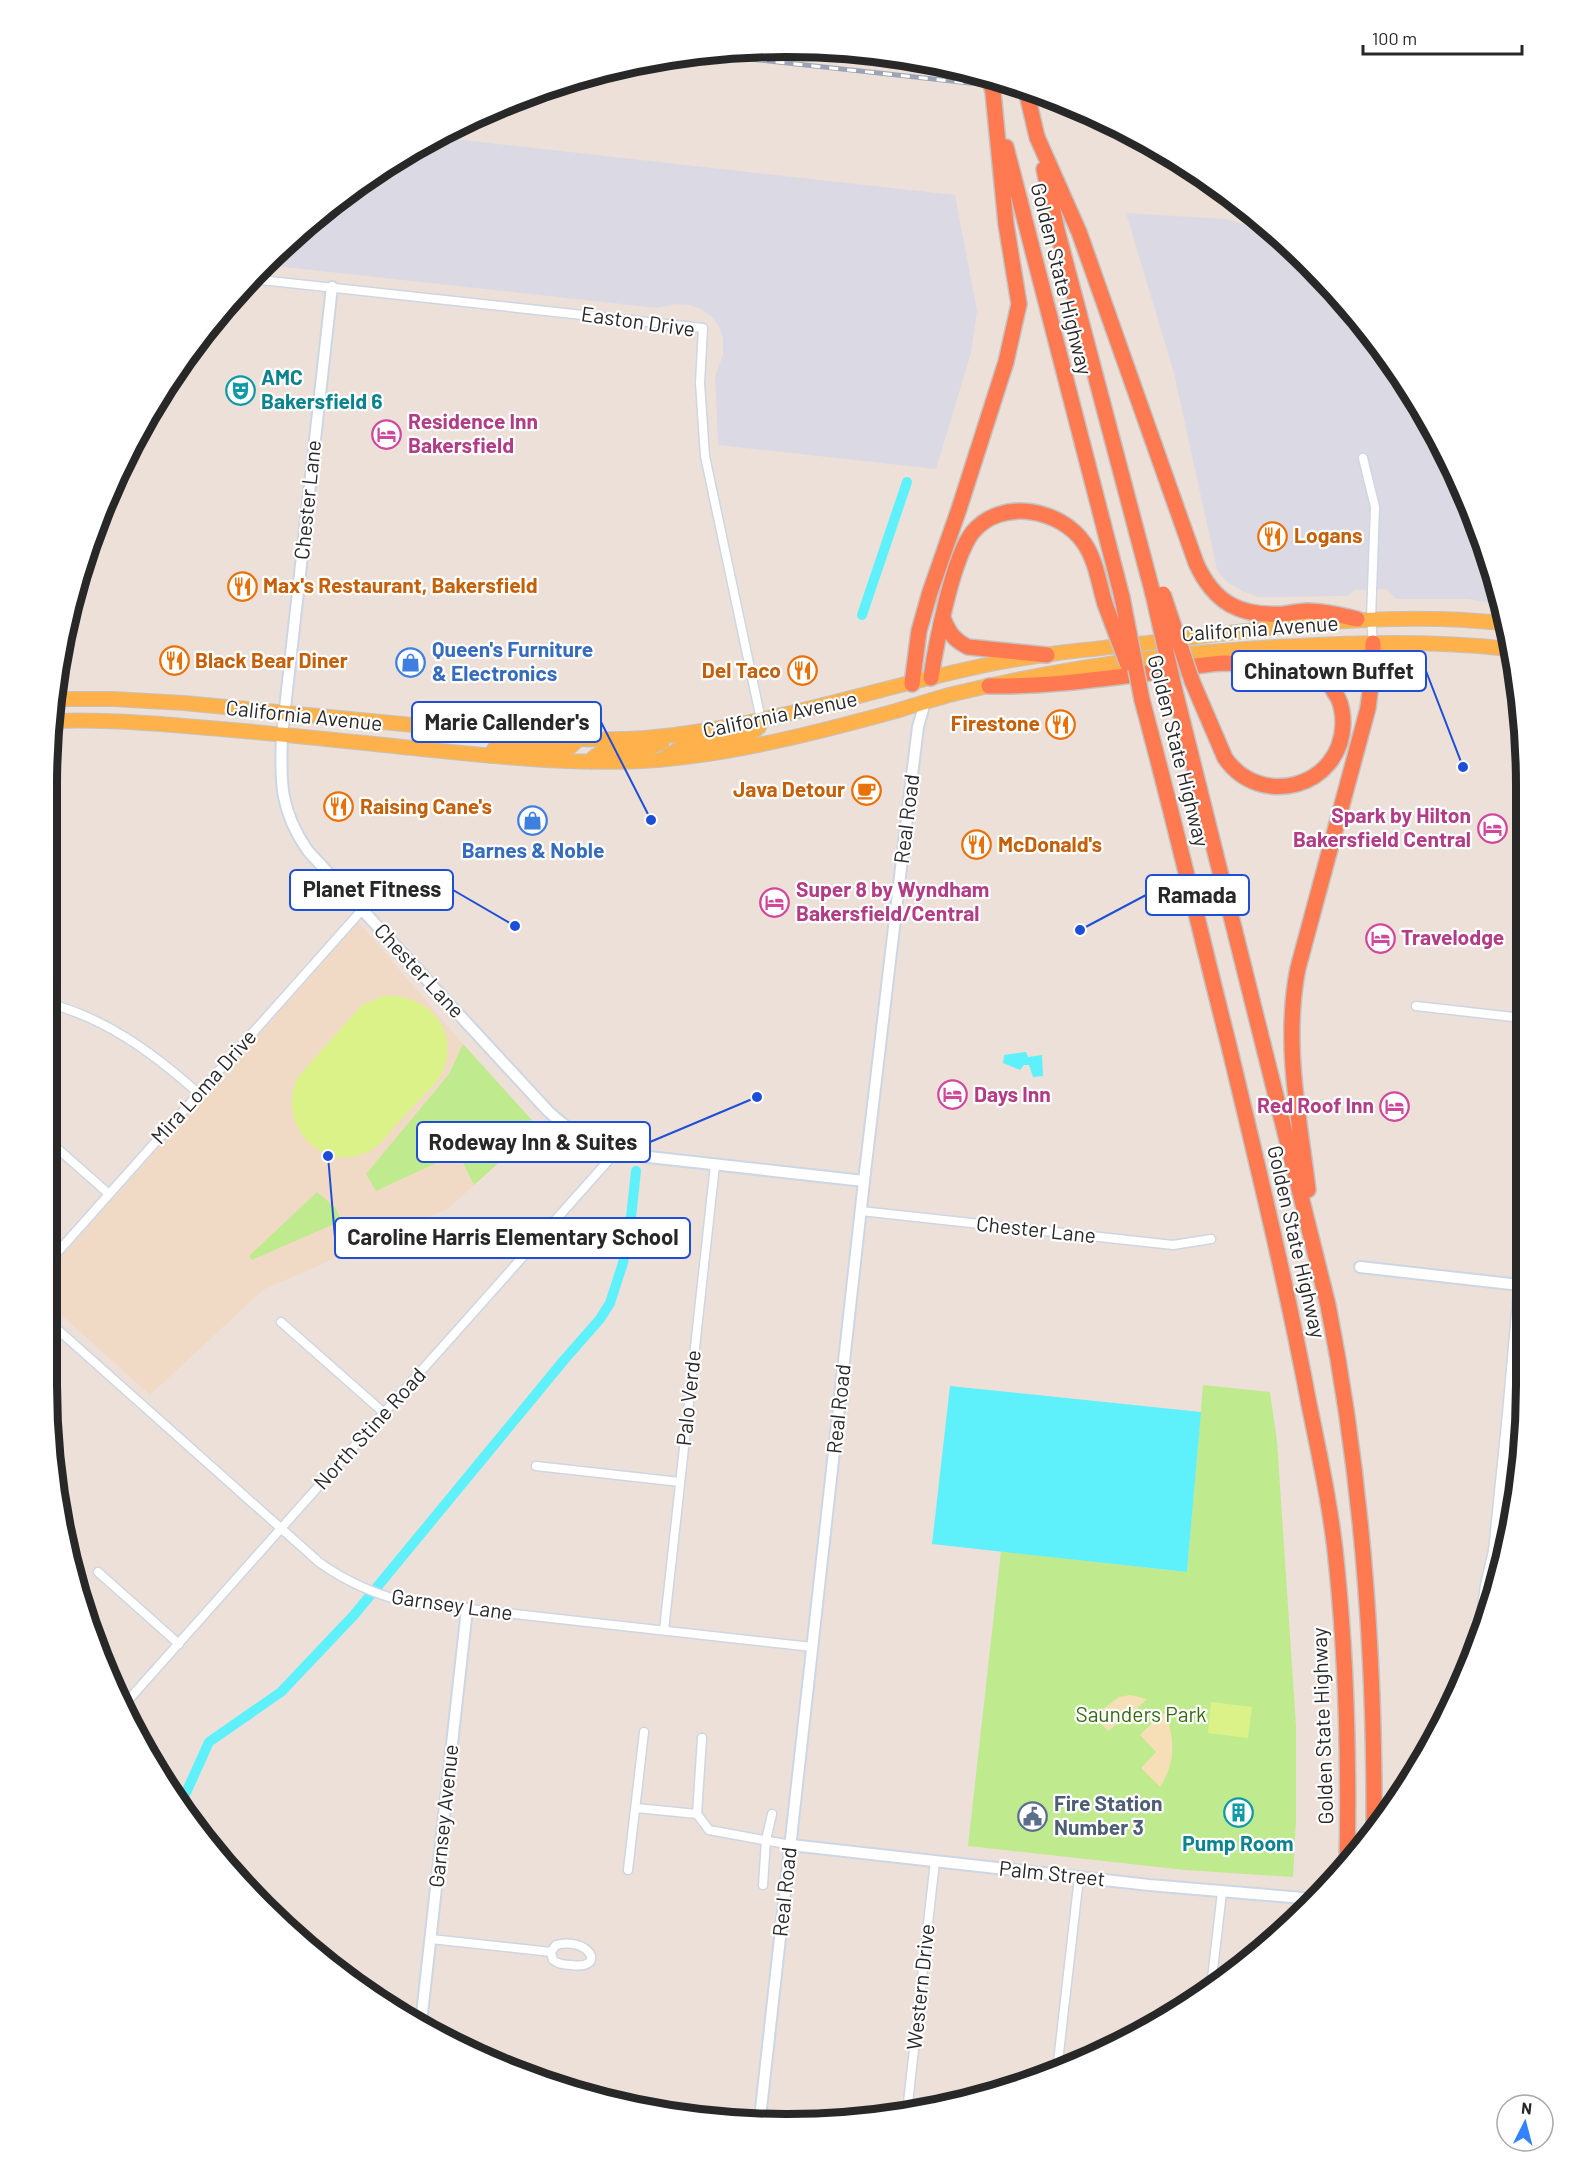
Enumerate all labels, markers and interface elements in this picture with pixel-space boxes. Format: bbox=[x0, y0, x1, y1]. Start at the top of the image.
scale bar bbox=[1363, 18, 1522, 56]
text: 100 m bbox=[1372, 27, 1417, 49]
street label: Golden State Highway bbox=[1026, 180, 1099, 378]
street label: Easton Drive bbox=[580, 300, 697, 341]
place label: AMC Bakersfield 6 bbox=[261, 364, 383, 413]
theatre icon: AMC Bakersfield 6 bbox=[224, 374, 256, 406]
place label: Residence Inn Bakersfield bbox=[408, 408, 538, 457]
hotel icon: Residence Inn Bakersfield bbox=[371, 418, 403, 450]
street label: Chester Lane bbox=[288, 439, 325, 561]
restaurant icon: Logans bbox=[1257, 520, 1289, 552]
place label: Logans bbox=[1294, 522, 1363, 547]
restaurant icon: Max's Restaurant, Bakersfield bbox=[226, 570, 258, 602]
place label: Max's Restaurant, Bakersfield bbox=[263, 572, 538, 597]
street label: California Avenue bbox=[1180, 610, 1339, 645]
place label: Queen's Furniture & Electronics bbox=[432, 636, 593, 685]
restaurant icon: Black Bear Diner bbox=[158, 645, 190, 677]
shop icon: Queen's Furniture & Electronics bbox=[395, 646, 427, 678]
place label: Black Bear Diner bbox=[195, 647, 348, 672]
callout: Chinatown Buffet bbox=[1232, 651, 1426, 691]
street label: Golden State Highway bbox=[1143, 652, 1216, 850]
restaurant icon: Del Taco bbox=[786, 655, 818, 687]
place label: Del Taco bbox=[702, 657, 781, 682]
text: Chinatown Buffet bbox=[1244, 657, 1414, 683]
street label: California Avenue bbox=[700, 685, 859, 742]
street label: California Avenue bbox=[225, 694, 384, 735]
callout: Marie Callender's bbox=[412, 702, 601, 742]
text: Marie Callender's bbox=[425, 708, 589, 734]
restaurant icon: Firestone bbox=[1045, 708, 1077, 740]
place label: Firestone bbox=[951, 710, 1040, 735]
street label: Real Road bbox=[888, 773, 923, 865]
cafe icon: Java Detour bbox=[850, 774, 882, 806]
place label: Java Detour bbox=[733, 776, 845, 801]
restaurant icon: Raising Cane's bbox=[323, 791, 355, 823]
place label: Raising Cane's bbox=[360, 793, 492, 818]
place label: Spark by Hilton Bakersfield Central bbox=[1293, 802, 1471, 851]
shop icon: Barnes & Noble bbox=[517, 804, 549, 836]
hotel icon: Spark by Hilton Bakersfield Central bbox=[1476, 812, 1508, 844]
restaurant icon: McDonald's bbox=[961, 829, 993, 861]
place label: McDonald's bbox=[998, 831, 1102, 856]
place label: Barnes & Noble bbox=[462, 837, 604, 862]
callout: Planet Fitness bbox=[290, 870, 453, 910]
text: Planet Fitness bbox=[303, 875, 441, 901]
callout: Ramada bbox=[1146, 875, 1249, 915]
place label: Super 8 by Wyndham Bakersfield/Central bbox=[796, 876, 989, 925]
text: Ramada bbox=[1157, 881, 1237, 907]
hotel icon: Super 8 by Wyndham Bakersfield/Central bbox=[759, 886, 791, 918]
street label: Chester Lane bbox=[370, 917, 470, 1023]
hotel icon: Travelodge bbox=[1364, 922, 1396, 954]
place label: Travelodge bbox=[1401, 924, 1504, 949]
street label: Mira Loma Drive bbox=[145, 1024, 261, 1148]
hotel icon: Days Inn bbox=[937, 1079, 969, 1111]
place label: Days Inn bbox=[974, 1081, 1051, 1106]
hotel icon: Red Roof Inn bbox=[1379, 1090, 1411, 1122]
place label: Red Roof Inn bbox=[1257, 1092, 1374, 1117]
callout: Rodeway Inn & Suites bbox=[417, 1122, 650, 1162]
text: Rodeway Inn & Suites bbox=[429, 1128, 637, 1154]
street label: Golden State Highway bbox=[1263, 1143, 1332, 1341]
street label: Chester Lane bbox=[975, 1210, 1097, 1247]
callout: Caroline Harris Elementary School bbox=[335, 1218, 690, 1258]
text: Caroline Harris Elementary School bbox=[347, 1223, 679, 1249]
street label: Palo Verde bbox=[670, 1349, 705, 1447]
street label: North Stine Road bbox=[308, 1362, 430, 1494]
street label: Real Road bbox=[820, 1363, 855, 1455]
street label: Garnsey Lane bbox=[390, 1583, 515, 1624]
street label: Golden State Highway bbox=[1306, 1627, 1337, 1825]
park label: Saunders Park bbox=[1075, 1701, 1207, 1726]
street label: Garnsey Avenue bbox=[423, 1743, 462, 1889]
place label: Fire Station Number 3 bbox=[1054, 1790, 1162, 1839]
building icon: Pump Room bbox=[1222, 1797, 1254, 1829]
public building icon: Fire Station Number 3 bbox=[1017, 1800, 1049, 1832]
place label: Pump Room bbox=[1182, 1830, 1294, 1855]
street label: Real Road bbox=[766, 1846, 801, 1938]
street label: Palm Street bbox=[998, 1854, 1107, 1891]
street label: Western Drive bbox=[900, 1922, 939, 2051]
north arrow bbox=[1495, 2093, 1555, 2153]
text: N bbox=[1520, 2098, 1533, 2118]

